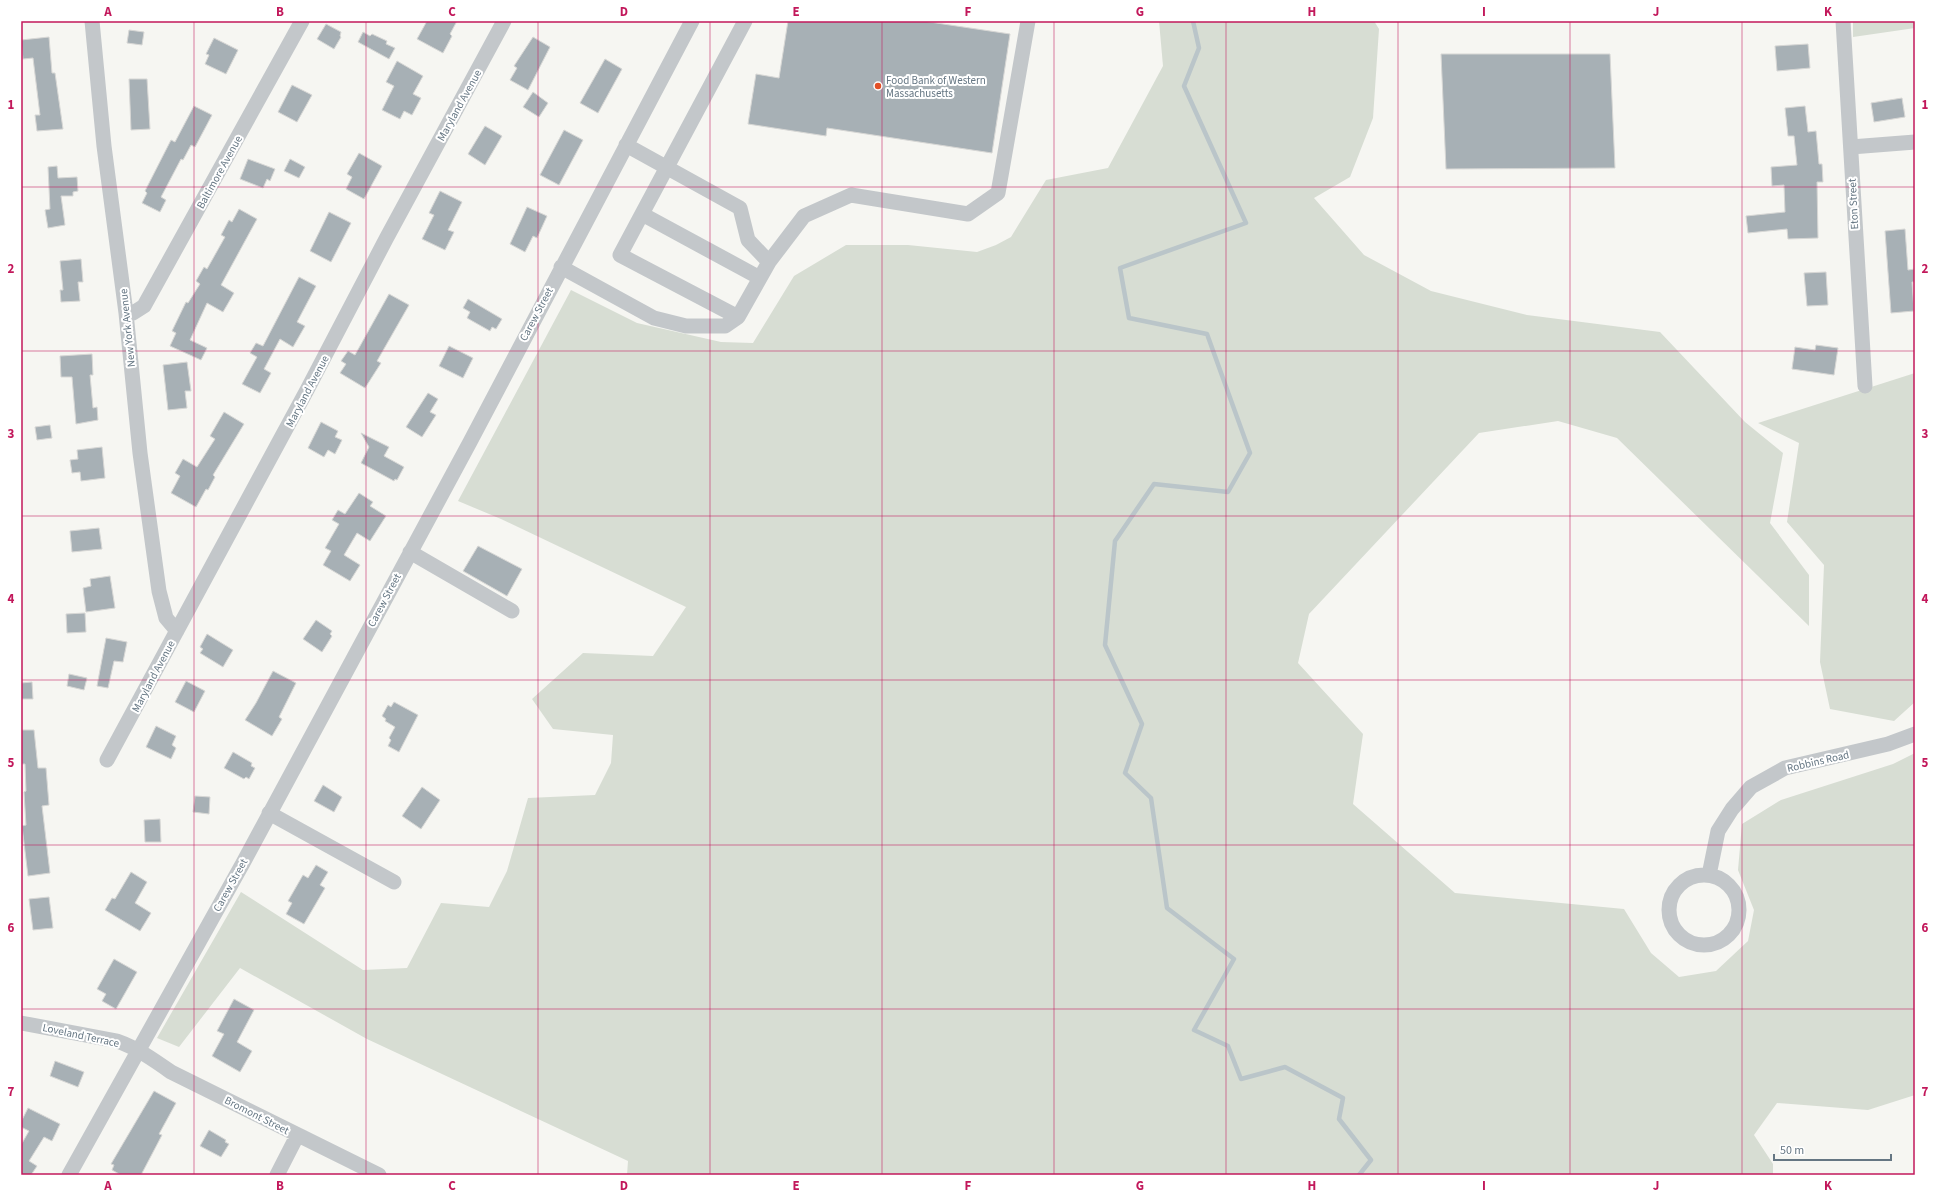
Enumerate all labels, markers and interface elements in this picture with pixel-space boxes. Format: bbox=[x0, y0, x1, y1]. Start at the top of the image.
text: A bbox=[103, 3, 112, 21]
text: B bbox=[276, 3, 284, 21]
text: C bbox=[448, 3, 456, 21]
text: D bbox=[620, 3, 628, 21]
text: E bbox=[792, 3, 800, 21]
text: F bbox=[965, 3, 972, 21]
text: G bbox=[1136, 3, 1144, 21]
text: H bbox=[1308, 3, 1316, 21]
text: I bbox=[1482, 3, 1486, 21]
text: J bbox=[1653, 3, 1659, 21]
text: K bbox=[1824, 3, 1833, 21]
street label: Maryland Avenue bbox=[434, 66, 485, 144]
place label: Food Bank of Western Massachusetts bbox=[886, 73, 986, 101]
marker: Food Bank of Western Massachusetts bbox=[873, 81, 883, 91]
text: 1 bbox=[8, 96, 15, 114]
text: 1 bbox=[1922, 96, 1929, 114]
street label: Baltimore Avenue bbox=[193, 132, 246, 212]
street label: Eton Street bbox=[1845, 178, 1862, 230]
text: 2 bbox=[8, 260, 15, 278]
text: 2 bbox=[1922, 260, 1929, 278]
street label: Carew Street bbox=[516, 285, 557, 344]
street label: New York Avenue bbox=[116, 287, 139, 368]
street label: Maryland Avenue bbox=[282, 352, 333, 430]
text: 3 bbox=[8, 425, 15, 443]
text: 3 bbox=[1922, 425, 1929, 443]
street label: Carew Street bbox=[364, 571, 405, 630]
text: 4 bbox=[8, 590, 15, 608]
text: 4 bbox=[1922, 590, 1929, 608]
street label: Maryland Avenue bbox=[128, 637, 179, 715]
street label: Robbins Road bbox=[1786, 747, 1851, 776]
text: 5 bbox=[8, 754, 15, 772]
text: 5 bbox=[1922, 754, 1929, 772]
street label: Carew Street bbox=[210, 856, 251, 915]
text: 6 bbox=[8, 919, 15, 937]
text: 6 bbox=[1922, 919, 1929, 937]
street label: Loveland Terrace bbox=[41, 1020, 121, 1051]
text: 7 bbox=[8, 1083, 15, 1101]
text: 7 bbox=[1922, 1083, 1929, 1101]
street label: Bromont Street bbox=[222, 1093, 292, 1138]
scale bar bbox=[1774, 1136, 1891, 1162]
text: 50 m bbox=[1780, 1142, 1804, 1159]
text: A bbox=[103, 1177, 112, 1195]
text: B bbox=[276, 1177, 284, 1195]
text: C bbox=[448, 1177, 456, 1195]
text: D bbox=[620, 1177, 628, 1195]
text: E bbox=[792, 1177, 800, 1195]
text: F bbox=[965, 1177, 972, 1195]
text: G bbox=[1136, 1177, 1144, 1195]
text: H bbox=[1308, 1177, 1316, 1195]
text: I bbox=[1482, 1177, 1486, 1195]
text: J bbox=[1653, 1177, 1659, 1195]
text: K bbox=[1824, 1177, 1833, 1195]

